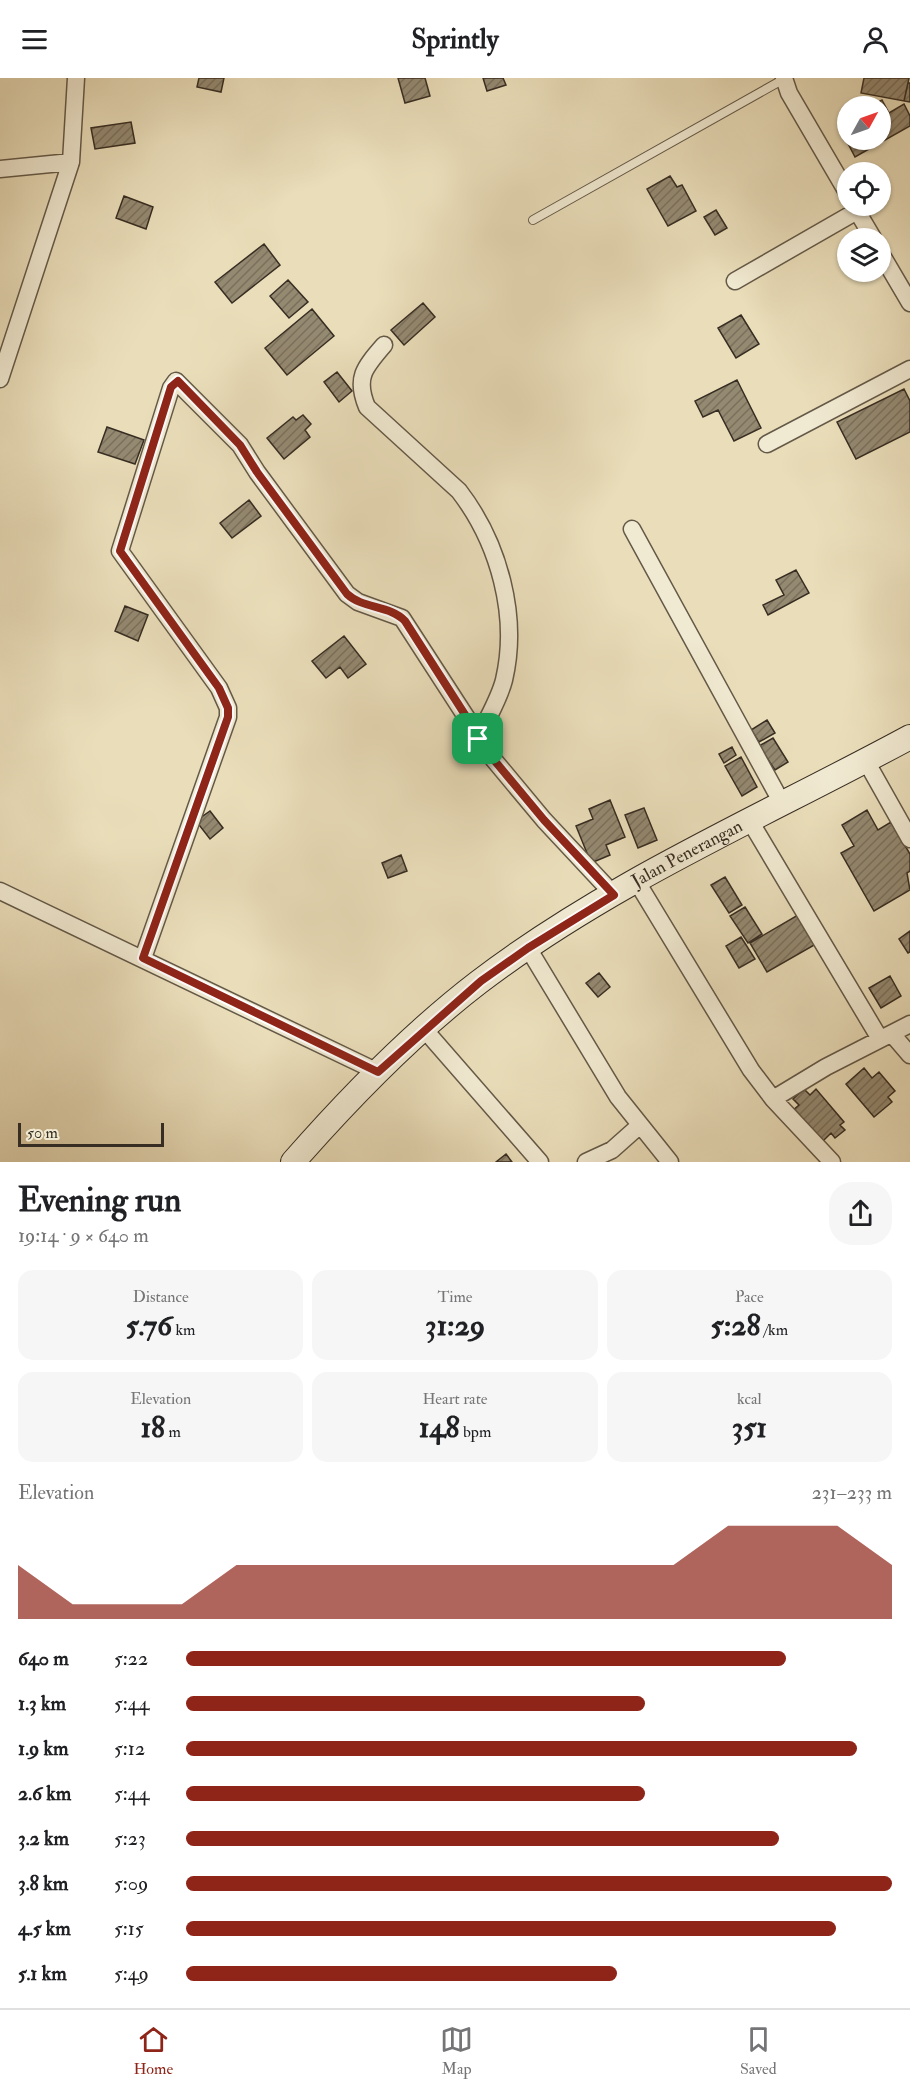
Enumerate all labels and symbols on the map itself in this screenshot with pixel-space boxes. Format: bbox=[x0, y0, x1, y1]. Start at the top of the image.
north arrow bbox=[837, 96, 891, 150]
pin bbox=[452, 713, 503, 764]
street label: Jalan Penerangan bbox=[626, 815, 747, 893]
scale bar bbox=[18, 1120, 164, 1148]

